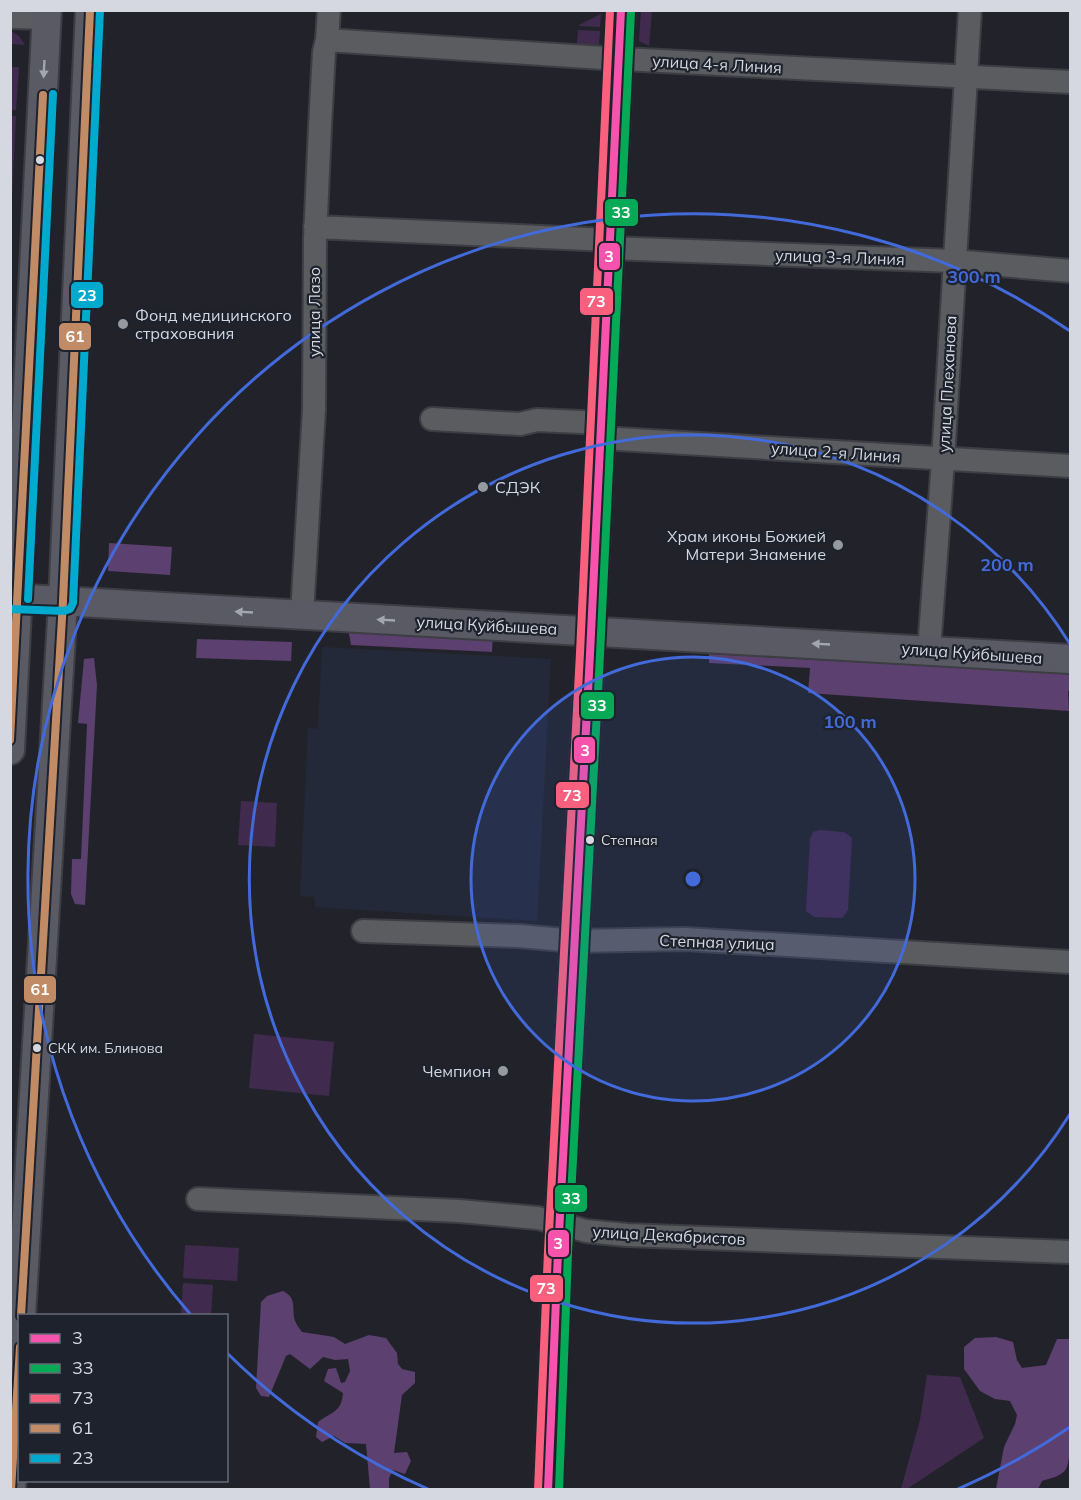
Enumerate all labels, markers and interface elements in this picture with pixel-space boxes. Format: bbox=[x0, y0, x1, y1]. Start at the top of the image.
street label: улица 4-я Линия bbox=[652, 51, 782, 77]
one-way arrow bbox=[40, 59, 49, 78]
unlabelled marker bbox=[34, 154, 46, 166]
line badge: 33 bbox=[604, 198, 639, 227]
text: 33 bbox=[611, 202, 631, 222]
line badge: 3 bbox=[598, 242, 621, 271]
street label: улица 3-я Линия bbox=[775, 245, 905, 269]
text: 3 bbox=[604, 246, 614, 266]
text: 300 m bbox=[947, 265, 1001, 288]
street label: улица Лазо bbox=[304, 267, 324, 357]
line badge: 23 bbox=[70, 281, 104, 309]
text: 23 bbox=[77, 285, 97, 305]
line badge: 73 bbox=[579, 287, 614, 316]
text: 73 bbox=[586, 291, 606, 311]
place label: Фонд медицинского страхования bbox=[135, 305, 292, 343]
street label: улица Плеханова bbox=[933, 315, 961, 453]
marker: Фонд медицинского страхования bbox=[116, 317, 130, 331]
line badge: 61 bbox=[58, 322, 92, 351]
text: 61 bbox=[65, 326, 85, 346]
street label: улица 2-я Линия bbox=[771, 437, 901, 467]
place label: СДЭК bbox=[495, 477, 541, 497]
marker: СДЭК bbox=[476, 480, 490, 494]
place label: Храм иконы Божией Матери Знамение bbox=[667, 526, 826, 564]
marker: Храм иконы Божией Матери Знамение bbox=[831, 538, 845, 552]
text: 200 m bbox=[980, 553, 1034, 576]
one-way arrow bbox=[234, 607, 253, 616]
street label: улица Куйбышева bbox=[416, 611, 558, 639]
one-way arrow bbox=[377, 615, 396, 624]
street label: улица Куйбышева bbox=[901, 638, 1043, 668]
one-way arrow bbox=[812, 639, 831, 648]
line badge: 33 bbox=[580, 691, 615, 720]
text: 33 bbox=[587, 695, 607, 715]
text: 100 m bbox=[823, 710, 877, 733]
line badge: 3 bbox=[573, 736, 596, 764]
text: 3 bbox=[580, 740, 590, 760]
line badge: 73 bbox=[555, 781, 590, 809]
text: 73 bbox=[562, 785, 582, 805]
place label: Степная bbox=[601, 831, 658, 849]
marker: Степная bbox=[584, 834, 596, 846]
centre of rings bbox=[683, 869, 703, 889]
street label: Степная улица bbox=[659, 930, 775, 954]
line badge: 61 bbox=[23, 975, 57, 1004]
text: 61 bbox=[30, 979, 50, 999]
place label: СКК им. Блинова bbox=[48, 1039, 163, 1057]
marker: СКК им. Блинова bbox=[31, 1042, 43, 1054]
place label: Чемпион bbox=[422, 1061, 491, 1081]
marker: Чемпион bbox=[496, 1064, 510, 1078]
line badge: 33 bbox=[554, 1184, 588, 1213]
text: 33 bbox=[561, 1188, 581, 1208]
street label: улица Декабристов bbox=[592, 1221, 746, 1249]
line badge: 3 bbox=[547, 1229, 570, 1258]
text: 3 bbox=[553, 1233, 563, 1253]
line badge: 73 bbox=[529, 1274, 564, 1303]
text: 73 bbox=[536, 1278, 556, 1298]
legend bbox=[18, 1314, 228, 1482]
text: 3 bbox=[72, 1326, 83, 1349]
text: 33 bbox=[72, 1356, 94, 1379]
text: 73 bbox=[72, 1386, 94, 1409]
text: 61 bbox=[72, 1416, 94, 1439]
text: 23 bbox=[72, 1446, 94, 1469]

